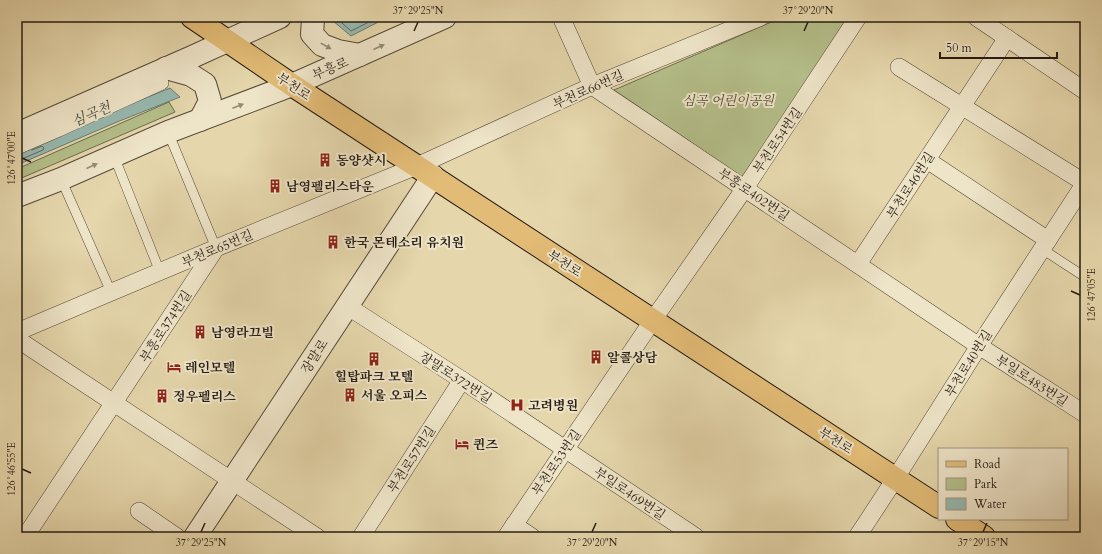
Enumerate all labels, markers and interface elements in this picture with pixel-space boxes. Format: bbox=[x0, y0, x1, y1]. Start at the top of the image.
text: 37°29'25"N bbox=[393, 4, 444, 18]
text: 37°29'20"N bbox=[783, 4, 834, 18]
scale bar bbox=[940, 34, 1057, 60]
text: 50 m bbox=[946, 40, 973, 56]
one-way arrow bbox=[320, 42, 332, 49]
one-way arrow bbox=[373, 43, 385, 50]
street label: 부흥로 bbox=[310, 53, 352, 85]
street label: 부천로66번길 bbox=[550, 66, 627, 114]
street label: 부천로 bbox=[273, 69, 314, 105]
park label: 심곡 어린이공원 bbox=[682, 92, 775, 110]
water label: 심곡천 bbox=[69, 97, 115, 131]
one-way arrow bbox=[232, 102, 244, 108]
street label: 부천로54번길 bbox=[749, 104, 807, 177]
text: 126°47'00"E bbox=[5, 131, 19, 185]
street label: 부천로46번길 bbox=[883, 149, 939, 222]
building icon: 동양샷시 bbox=[317, 152, 333, 168]
place label: 동양샷시 bbox=[336, 152, 386, 170]
one-way arrow bbox=[86, 162, 98, 168]
street label: 부흥로402번길 bbox=[714, 164, 793, 225]
building icon: 남영펠리스타운 bbox=[267, 178, 283, 194]
place label: 남영펠리스타운 bbox=[286, 178, 374, 196]
street label: 부천로65번길 bbox=[179, 226, 256, 272]
building icon: 한국 몬테소리 유치원 bbox=[325, 234, 341, 250]
place label: 한국 몬테소리 유치원 bbox=[344, 234, 464, 252]
street label: 부천로 bbox=[544, 246, 586, 282]
text: 126°47'05"E bbox=[1085, 268, 1099, 322]
street label: 부흥로374번길 bbox=[136, 287, 196, 366]
building icon: 남영라끄빌 bbox=[192, 324, 208, 340]
place label: 남영라끄빌 bbox=[211, 324, 274, 342]
street label: 부천로40번길 bbox=[941, 326, 997, 401]
street label: 장말로 bbox=[297, 335, 333, 377]
street label: 장말로372번길 bbox=[416, 348, 495, 408]
building icon: 알콜상담 bbox=[588, 349, 604, 365]
place label: 알콜상담 bbox=[607, 349, 658, 367]
building icon: 힐탑파크 모텔 bbox=[366, 351, 382, 367]
street label: 부일로483번길 bbox=[992, 351, 1071, 411]
hotel icon: 레인모텔 bbox=[166, 359, 182, 375]
place label: 레인모텔 bbox=[185, 359, 235, 377]
place label: 힐탑파크 모텔 bbox=[335, 368, 413, 386]
building icon: 서울 오피스 bbox=[342, 387, 358, 403]
place label: 서울 오피스 bbox=[361, 387, 428, 405]
building icon: 정우펠리스 bbox=[154, 388, 170, 404]
place label: 정우펠리스 bbox=[173, 388, 236, 406]
hospital icon: 고려병원 bbox=[509, 397, 525, 413]
place label: 고려병원 bbox=[528, 397, 578, 415]
street label: 부천로57번길 bbox=[384, 423, 440, 496]
street label: 부천로 bbox=[815, 423, 857, 459]
street label: 부천로53번길 bbox=[528, 426, 586, 499]
hotel icon: 퀸즈 bbox=[454, 436, 470, 452]
place label: 퀸즈 bbox=[473, 436, 499, 454]
text: 126°46'55"E bbox=[5, 442, 19, 496]
legend bbox=[938, 448, 1068, 520]
text: Road bbox=[974, 456, 1001, 472]
street label: 부일로469번길 bbox=[590, 463, 669, 524]
text: Park bbox=[974, 476, 998, 492]
text: Water bbox=[973, 496, 1007, 512]
text: 37°29'25"N bbox=[176, 536, 227, 550]
text: 37°29'20"N bbox=[567, 536, 618, 550]
text: 37°29'15"N bbox=[958, 536, 1009, 550]

